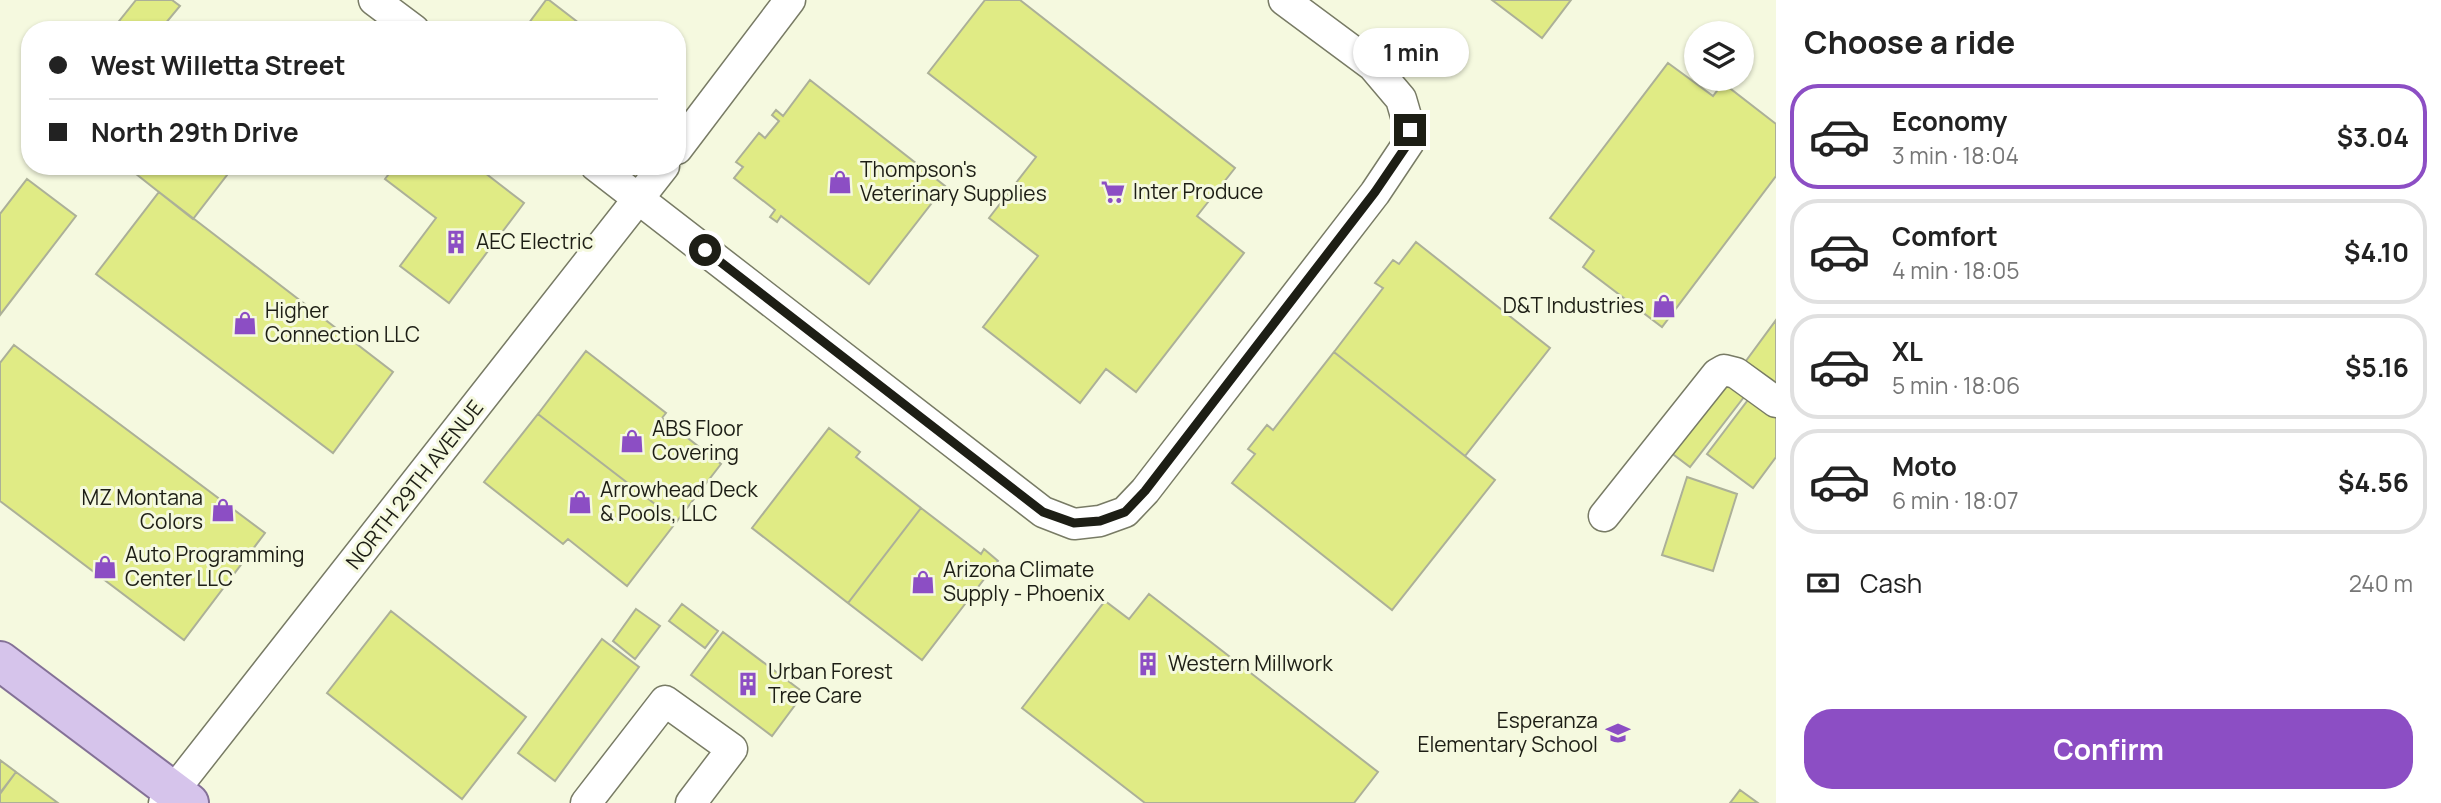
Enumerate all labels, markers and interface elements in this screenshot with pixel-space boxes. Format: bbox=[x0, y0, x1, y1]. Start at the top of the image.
text: Choose a ride bbox=[1804, 20, 2015, 64]
map controls bbox=[1684, 21, 1754, 91]
button: layers bbox=[1684, 21, 1754, 91]
callout: 1 min bbox=[1352, 29, 1468, 78]
text: 1 min bbox=[1383, 36, 1439, 68]
text: West Willetta Street bbox=[91, 47, 346, 83]
text: Economy bbox=[1892, 103, 2007, 139]
icon: car bbox=[1808, 105, 1871, 168]
text: North 29th Drive bbox=[91, 114, 299, 150]
route end bbox=[1394, 114, 1426, 146]
text: $3.04 bbox=[2337, 119, 2409, 155]
text: 3 min · 18:04 bbox=[1892, 139, 2019, 171]
place label: Thompson's Veterinary Supplies bbox=[860, 155, 1047, 207]
shop icon: Thompson's Veterinary Supplies bbox=[826, 168, 854, 196]
place label: Inter Produce bbox=[1133, 177, 1263, 205]
supermarket icon: Inter Produce bbox=[1099, 178, 1127, 206]
text: Comfort bbox=[1892, 218, 1998, 254]
icon: car bbox=[1808, 220, 1871, 283]
place label: AEC Electric bbox=[476, 227, 593, 255]
building icon: AEC Electric bbox=[442, 228, 470, 256]
route start bbox=[689, 234, 721, 266]
text: $4.10 bbox=[2344, 234, 2409, 270]
text: 4 min · 18:05 bbox=[1892, 254, 2020, 286]
place label: D&T Industries bbox=[1503, 291, 1644, 319]
shop icon: D&T Industries bbox=[1650, 292, 1678, 320]
place label: Higher Connection LLC bbox=[265, 296, 420, 348]
shop icon: Higher Connection LLC bbox=[231, 309, 259, 337]
text: XL bbox=[1892, 333, 1923, 369]
icon: car bbox=[1808, 335, 1871, 398]
text: $5.16 bbox=[2345, 349, 2409, 385]
text: 5 min · 18:06 bbox=[1892, 369, 2020, 401]
street label: NORTH 29TH AVENUE bbox=[339, 394, 489, 575]
place label: ABS Floor Covering bbox=[652, 414, 744, 466]
shop icon: ABS Floor Covering bbox=[618, 427, 646, 455]
text: Moto bbox=[1892, 448, 1957, 484]
icon: car bbox=[1808, 450, 1871, 513]
text: $4.56 bbox=[2338, 464, 2409, 500]
place label: Arrowhead Deck & Pools, LLC bbox=[600, 475, 758, 527]
place label: MZ Montana Colors bbox=[81, 483, 203, 535]
text: 6 min · 18:07 bbox=[1892, 484, 2019, 516]
shop icon: Arrowhead Deck & Pools, LLC bbox=[566, 488, 594, 516]
shop icon: MZ Montana Colors bbox=[209, 496, 237, 524]
place label: Auto Programming Center LLC bbox=[125, 540, 305, 592]
shop icon: Auto Programming Center LLC bbox=[91, 553, 119, 581]
place label: Arizona Climate Supply - Phoenix bbox=[943, 555, 1104, 607]
icon: cash bbox=[1804, 564, 1842, 602]
text: Cash bbox=[1860, 565, 1922, 601]
text: 240 m bbox=[2349, 567, 2413, 599]
shop icon: Arizona Climate Supply - Phoenix bbox=[909, 568, 937, 596]
place label: Western Millwork bbox=[1168, 649, 1333, 677]
building icon: Western Millwork bbox=[1134, 650, 1162, 678]
place label: Urban Forest Tree Care bbox=[768, 657, 893, 709]
building icon: Urban Forest Tree Care bbox=[734, 670, 762, 698]
place label: Esperanza Elementary School bbox=[1417, 706, 1598, 758]
button: Confirm bbox=[1804, 709, 2413, 789]
school or university icon: Esperanza Elementary School bbox=[1604, 719, 1632, 747]

